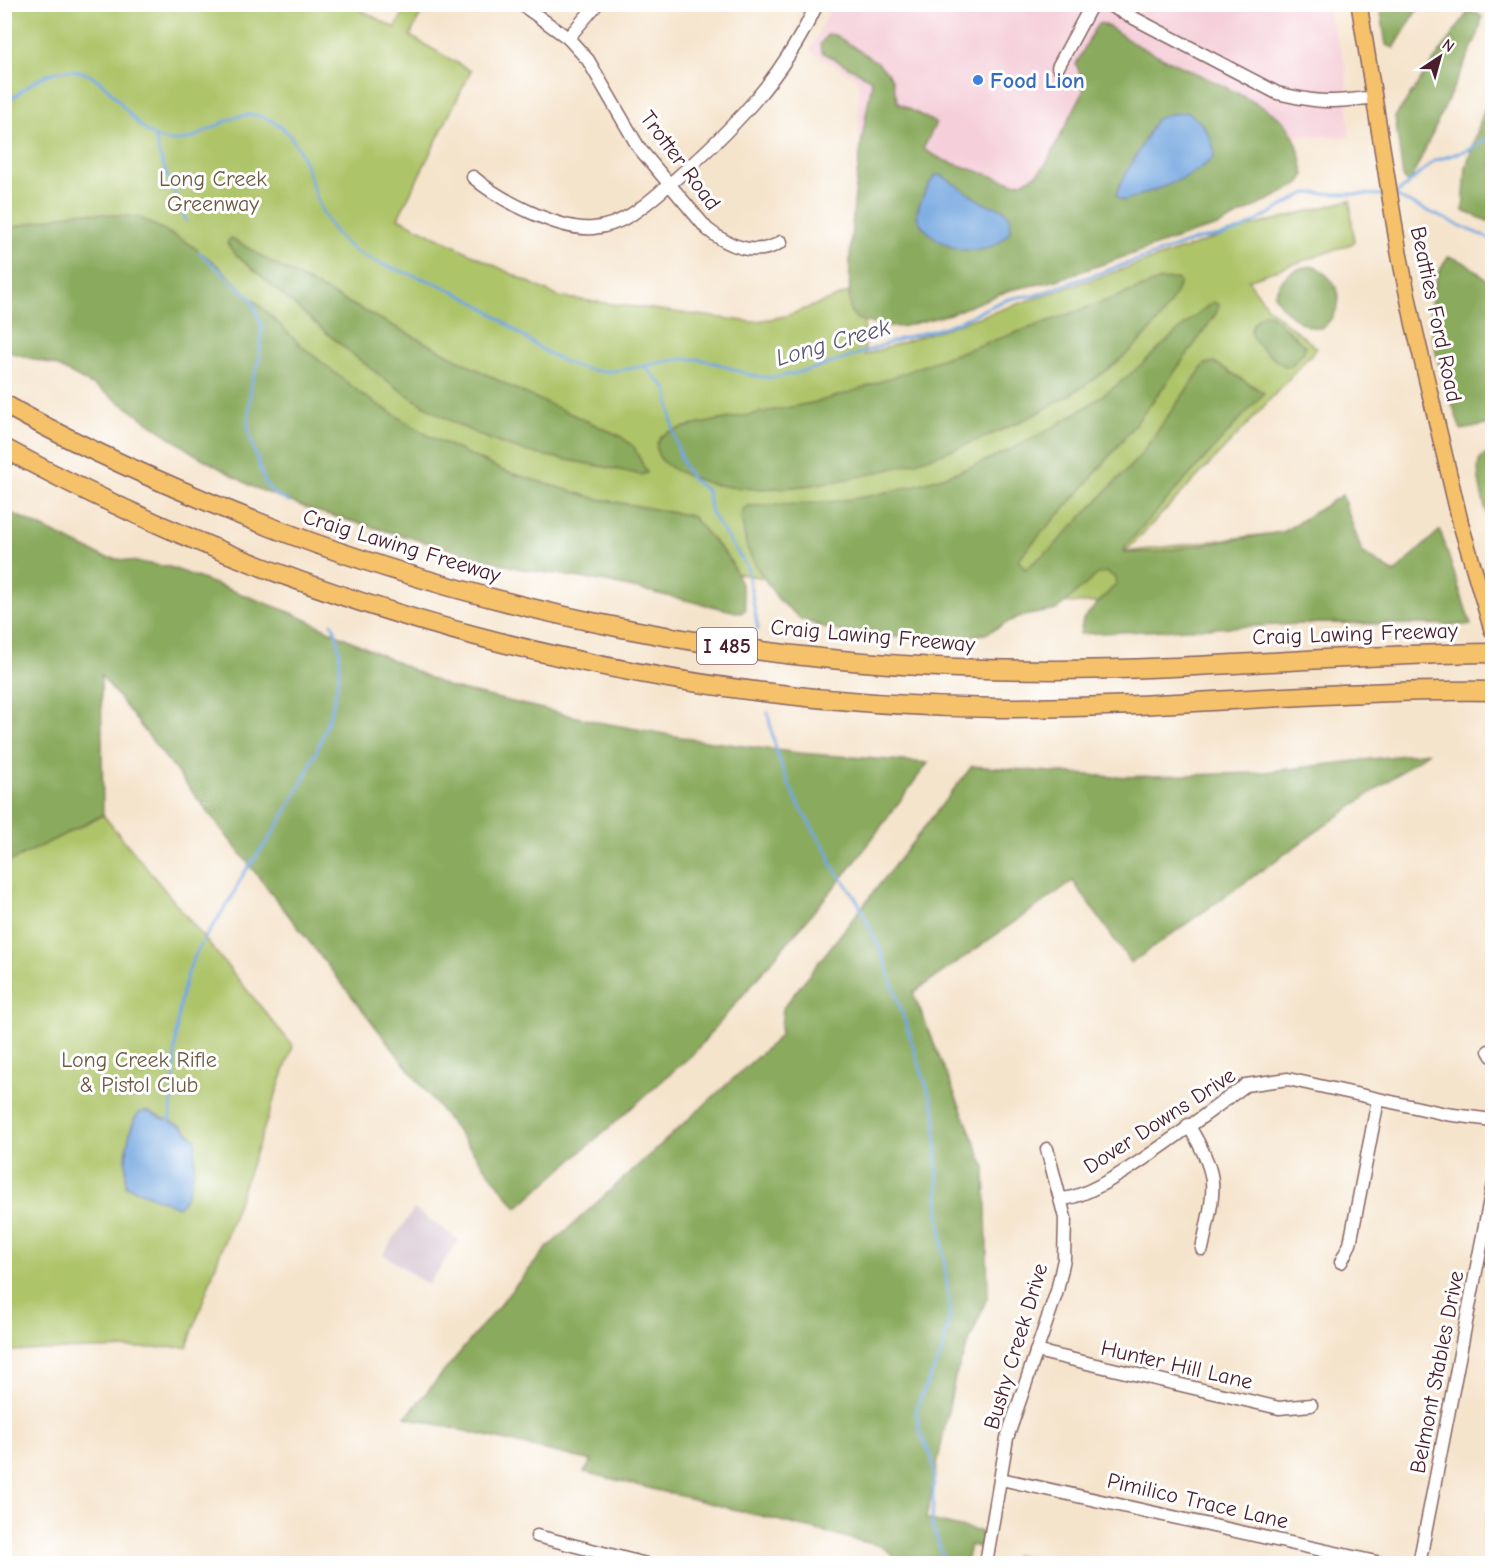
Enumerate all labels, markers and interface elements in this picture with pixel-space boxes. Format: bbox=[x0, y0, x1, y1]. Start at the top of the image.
north arrow bbox=[1410, 27, 1470, 87]
text: N bbox=[1439, 35, 1458, 56]
place label: Food Lion bbox=[990, 68, 1085, 94]
marker: Food Lion bbox=[971, 73, 985, 87]
street label: Trotter Road bbox=[634, 106, 726, 215]
park label: Long Creek Greenway bbox=[159, 166, 267, 217]
street label: Beatties Ford Road bbox=[1405, 224, 1467, 404]
water label: Long Creek bbox=[773, 312, 894, 372]
street label: Craig Lawing Freeway bbox=[300, 503, 504, 588]
street label: Craig Lawing Freeway bbox=[769, 614, 977, 658]
street label: Craig Lawing Freeway bbox=[1252, 617, 1458, 651]
road number: I 485 bbox=[697, 628, 757, 664]
park label: Long Creek Rifle & Pistol Club bbox=[61, 1047, 217, 1098]
street label: Dover Downs Drive bbox=[1079, 1062, 1240, 1180]
street label: Bushy Creek Drive bbox=[978, 1260, 1054, 1432]
street label: Belmont Stables Drive bbox=[1405, 1269, 1469, 1476]
street label: Hunter Hill Lane bbox=[1098, 1335, 1255, 1395]
street label: Pimilico Trace Lane bbox=[1105, 1467, 1291, 1534]

